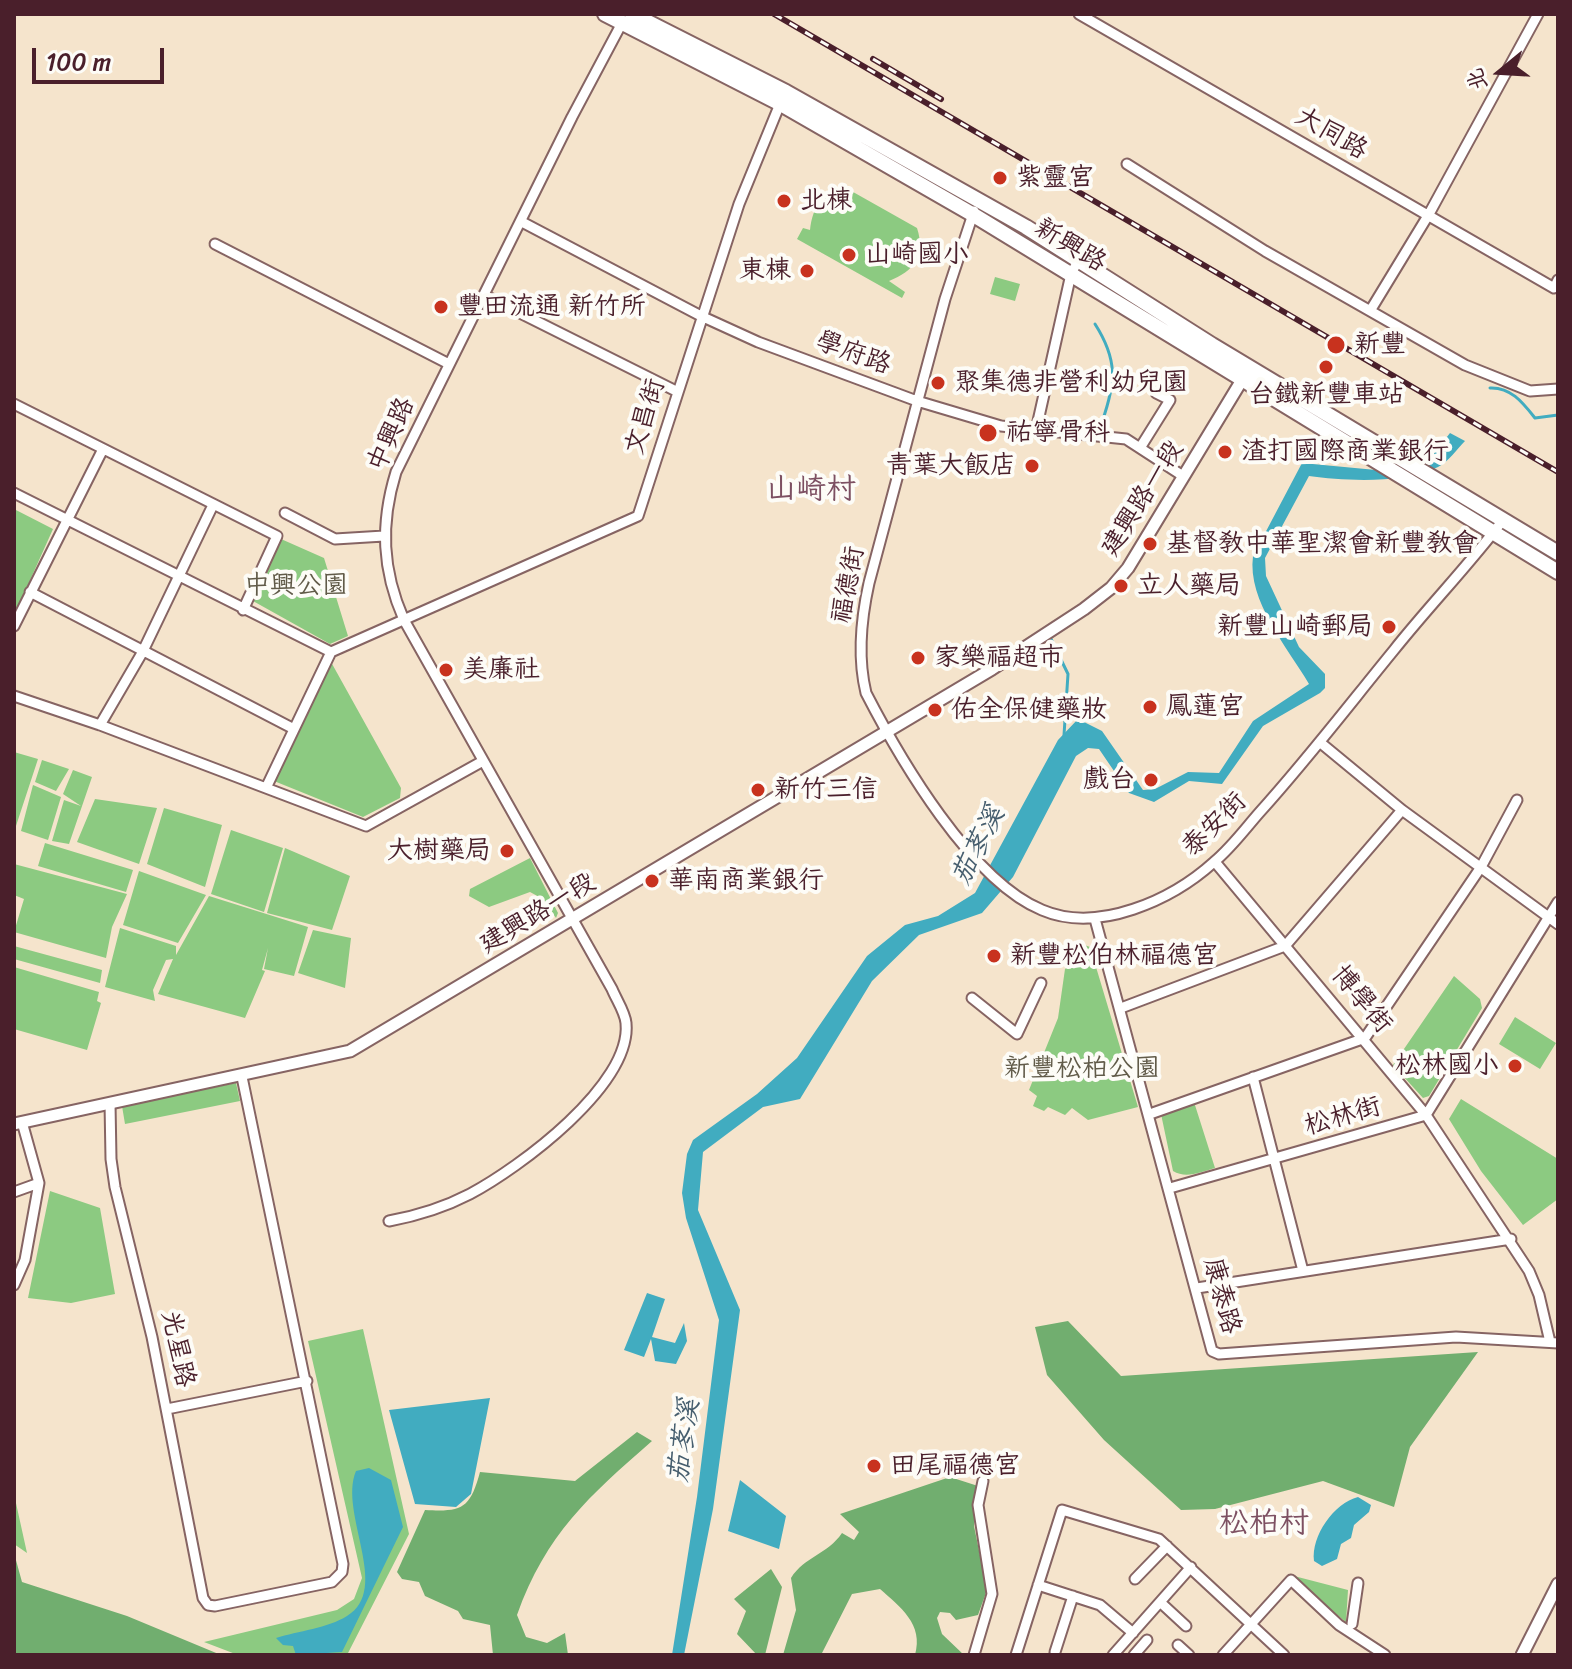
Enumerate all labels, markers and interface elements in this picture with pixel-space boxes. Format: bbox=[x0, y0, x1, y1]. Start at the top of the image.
scale bar bbox=[36, 32, 168, 82]
north arrow bbox=[1460, 32, 1540, 112]
text: 100 m bbox=[46, 41, 111, 83]
text: 北 bbox=[1455, 63, 1499, 96]
street label: 大同路 bbox=[1289, 101, 1373, 167]
place label: 紫靈宫 bbox=[1016, 162, 1094, 194]
marker: 紫靈宫 bbox=[991, 169, 1009, 187]
place label: 北棟 bbox=[800, 185, 852, 217]
marker: 北棟 bbox=[775, 192, 793, 210]
street label: 新興路 bbox=[1029, 213, 1111, 279]
place label: 山崎國小 bbox=[865, 239, 969, 271]
marker: 山崎國小 bbox=[840, 246, 858, 264]
place label: 東棟 bbox=[739, 255, 791, 287]
marker: 東棟 bbox=[798, 262, 816, 280]
place label: 豐田流通 新竹所 bbox=[457, 291, 646, 323]
marker: 豐田流通 新竹所 bbox=[432, 298, 450, 316]
street label: 學府路 bbox=[811, 326, 895, 382]
place label: 新豐 bbox=[1354, 329, 1406, 361]
marker: 新豐 bbox=[1325, 334, 1347, 356]
marker: 台鐵新豐車站 bbox=[1317, 358, 1335, 376]
place label: 聚集德非營利幼兒園 bbox=[954, 367, 1188, 399]
marker: 聚集德非營利幼兒園 bbox=[929, 374, 947, 392]
street label: 文昌街 bbox=[620, 375, 672, 459]
place label: 台鐵新豐車站 bbox=[1248, 379, 1404, 411]
street label: 中興路 bbox=[362, 393, 422, 477]
place label: 祐寧骨科 bbox=[1006, 417, 1110, 449]
marker: 祐寧骨科 bbox=[977, 422, 999, 444]
street label: 建興路一段 bbox=[1095, 436, 1191, 562]
place label: 渣打國際商業銀行 bbox=[1241, 436, 1449, 468]
marker: 渣打國際商業銀行 bbox=[1216, 443, 1234, 461]
place label: 青葉大飯店 bbox=[886, 450, 1016, 482]
marker: 青葉大飯店 bbox=[1023, 457, 1041, 475]
district label: 山崎村 bbox=[766, 472, 856, 508]
place label: 基督教中華聖潔會新豐教會 bbox=[1166, 528, 1478, 560]
marker: 基督教中華聖潔會新豐教會 bbox=[1141, 535, 1159, 553]
street label: 福德街 bbox=[826, 544, 872, 626]
park label: 中興公園 bbox=[244, 570, 348, 602]
place label: 立人藥局 bbox=[1137, 570, 1241, 602]
marker: 立人藥局 bbox=[1112, 577, 1130, 595]
place label: 新豐山崎郵局 bbox=[1217, 611, 1373, 643]
marker: 新豐山崎郵局 bbox=[1380, 618, 1398, 636]
place label: 家樂福超市 bbox=[934, 642, 1064, 674]
marker: 家樂福超市 bbox=[909, 649, 927, 667]
place label: 美廉社 bbox=[462, 654, 540, 686]
marker: 美廉社 bbox=[437, 661, 455, 679]
place label: 鳳蓮宮 bbox=[1166, 691, 1244, 723]
place label: 佑全保健藥妝 bbox=[951, 694, 1107, 726]
marker: 鳳蓮宮 bbox=[1141, 698, 1159, 716]
marker: 佑全保健藥妝 bbox=[926, 701, 944, 719]
place label: 戲台 bbox=[1083, 764, 1135, 796]
marker: 戲台 bbox=[1142, 771, 1160, 789]
place label: 新竹三信 bbox=[774, 774, 878, 806]
marker: 新竹三信 bbox=[749, 781, 767, 799]
street label: 泰安街 bbox=[1176, 786, 1254, 864]
water label: 茄苳溪 bbox=[945, 801, 1013, 891]
place label: 大樹藥局 bbox=[387, 835, 491, 867]
marker: 大樹藥局 bbox=[498, 842, 516, 860]
place label: 華南商業銀行 bbox=[668, 865, 824, 897]
street label: 建興路一段 bbox=[474, 867, 602, 961]
marker: 華南商業銀行 bbox=[643, 872, 661, 890]
place label: 新豐松伯林福德宫 bbox=[1010, 940, 1218, 972]
marker: 新豐松伯林福德宫 bbox=[985, 947, 1003, 965]
street label: 博學街 bbox=[1324, 960, 1398, 1040]
place label: 松林國小 bbox=[1395, 1050, 1499, 1082]
park label: 新豐松柏公園 bbox=[1004, 1053, 1160, 1085]
marker: 松林國小 bbox=[1506, 1057, 1524, 1075]
street label: 松林街 bbox=[1301, 1091, 1385, 1143]
street label: 康泰路 bbox=[1196, 1254, 1246, 1338]
street label: 光星路 bbox=[154, 1308, 200, 1390]
water label: 茄苳溪 bbox=[663, 1397, 707, 1485]
place label: 田尾福德宮 bbox=[890, 1450, 1020, 1482]
marker: 田尾福德宮 bbox=[865, 1457, 883, 1475]
district label: 松柏村 bbox=[1219, 1506, 1309, 1542]

